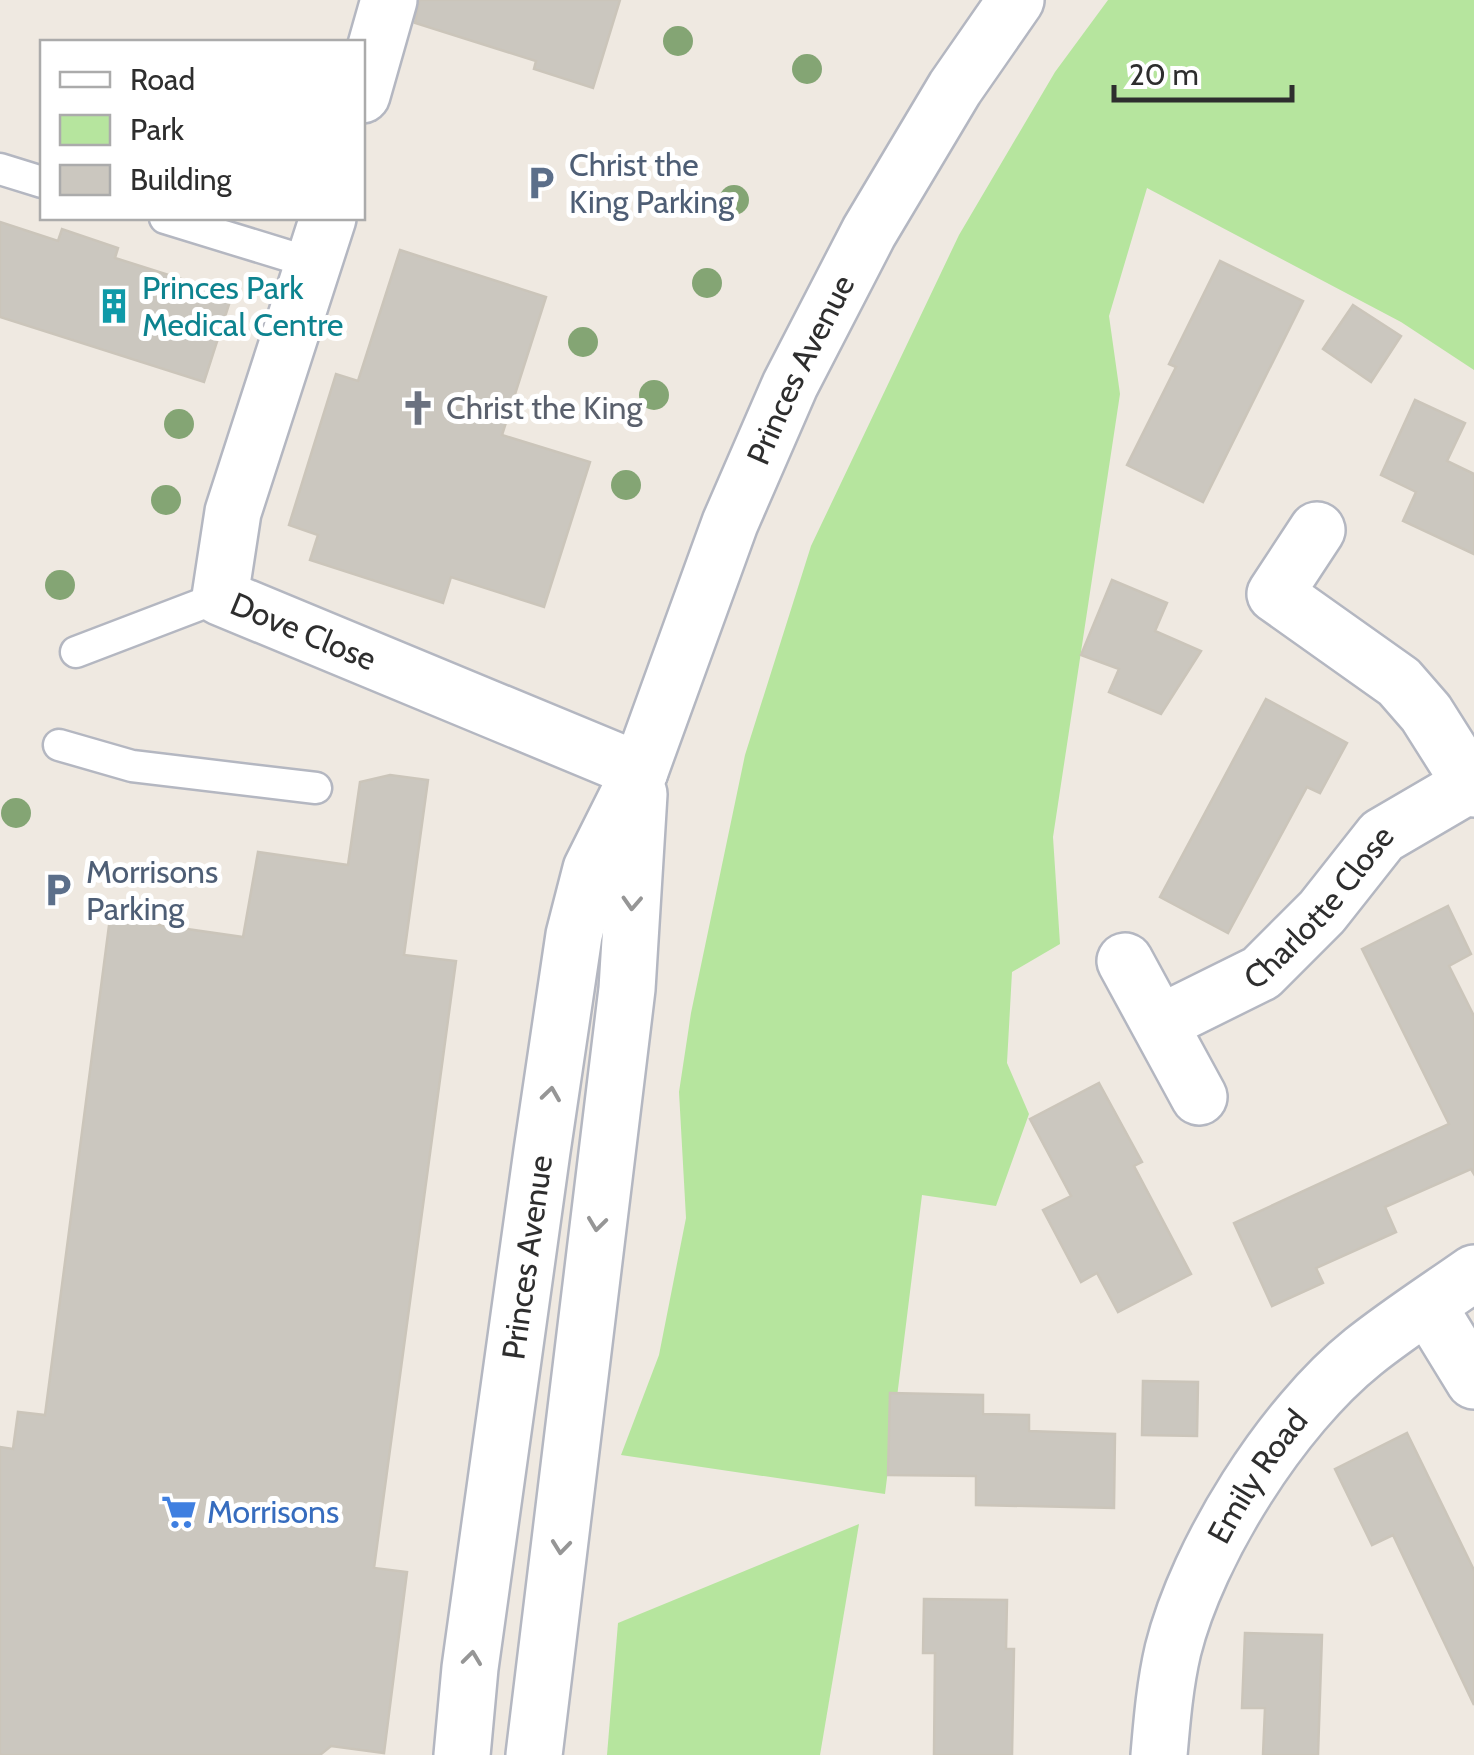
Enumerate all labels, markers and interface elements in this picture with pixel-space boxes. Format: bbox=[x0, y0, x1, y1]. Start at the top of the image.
legend bbox=[40, 40, 365, 220]
scale bar bbox=[1114, 40, 1292, 102]
text: 20 m bbox=[1129, 56, 1199, 93]
text: Road bbox=[130, 61, 195, 98]
text: Park bbox=[130, 111, 185, 148]
place label: Christ the King Parking bbox=[569, 145, 735, 221]
text: Building bbox=[130, 161, 233, 198]
parking icon: Christ the King Parking bbox=[522, 164, 560, 202]
place label: Princes Park Medical Centre bbox=[142, 268, 343, 344]
street label: Princes Avenue bbox=[738, 268, 862, 470]
building icon: Princes Park Medical Centre bbox=[95, 287, 133, 325]
place label: Christ the King bbox=[446, 388, 643, 427]
church icon: Christ the King bbox=[399, 389, 437, 427]
street label: Dove Close bbox=[225, 584, 382, 678]
street label: Charlotte Close bbox=[1238, 818, 1402, 997]
place label: Morrisons Parking bbox=[86, 852, 218, 928]
parking icon: Morrisons Parking bbox=[39, 871, 77, 909]
one-way arrow bbox=[622, 895, 643, 911]
one-way arrow bbox=[539, 1085, 560, 1102]
street label: Princes Avenue bbox=[493, 1153, 560, 1362]
one-way arrow bbox=[588, 1216, 609, 1233]
street label: Emily Road bbox=[1199, 1401, 1315, 1550]
place label: Morrisons bbox=[207, 1492, 339, 1531]
supermarket icon: Morrisons bbox=[160, 1493, 198, 1531]
one-way arrow bbox=[550, 1540, 572, 1556]
one-way arrow bbox=[461, 1650, 482, 1666]

